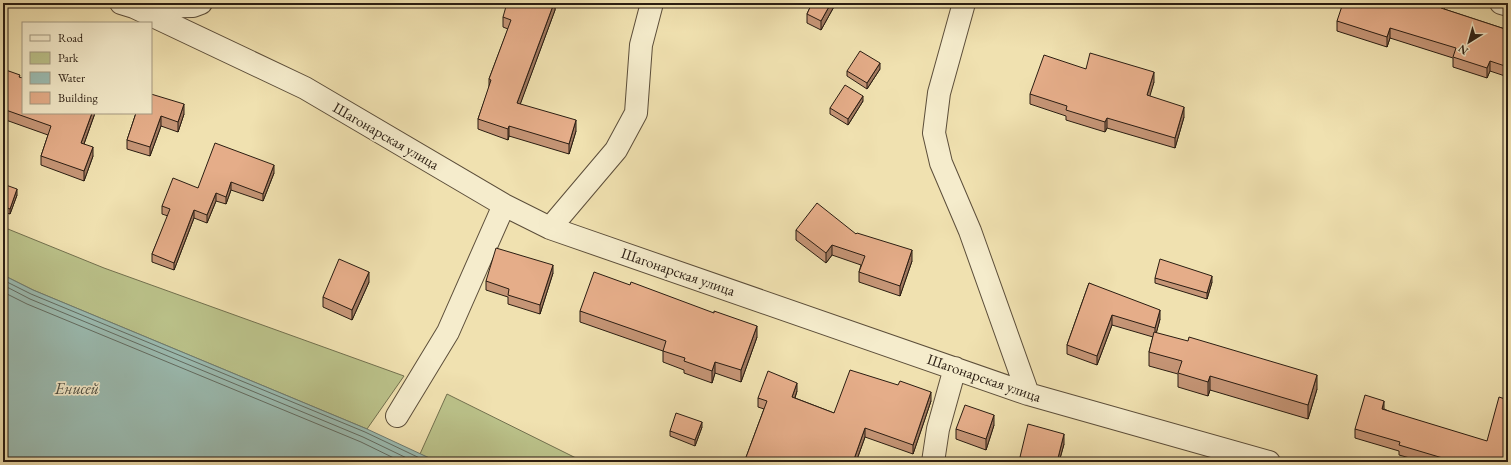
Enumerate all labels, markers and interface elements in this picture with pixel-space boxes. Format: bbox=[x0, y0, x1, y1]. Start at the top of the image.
legend bbox=[22, 22, 152, 114]
north arrow bbox=[1449, 22, 1489, 62]
text: Road bbox=[58, 30, 84, 46]
text: N bbox=[1455, 42, 1471, 58]
text: Park bbox=[58, 50, 79, 66]
text: Water bbox=[58, 70, 85, 86]
text: Building bbox=[58, 90, 99, 106]
street label: Шагонарская улица bbox=[330, 97, 443, 174]
street label: Шагонарская улица bbox=[619, 243, 738, 300]
street label: Шагонарская улица bbox=[925, 349, 1044, 406]
water label: Енисей bbox=[54, 378, 99, 399]

